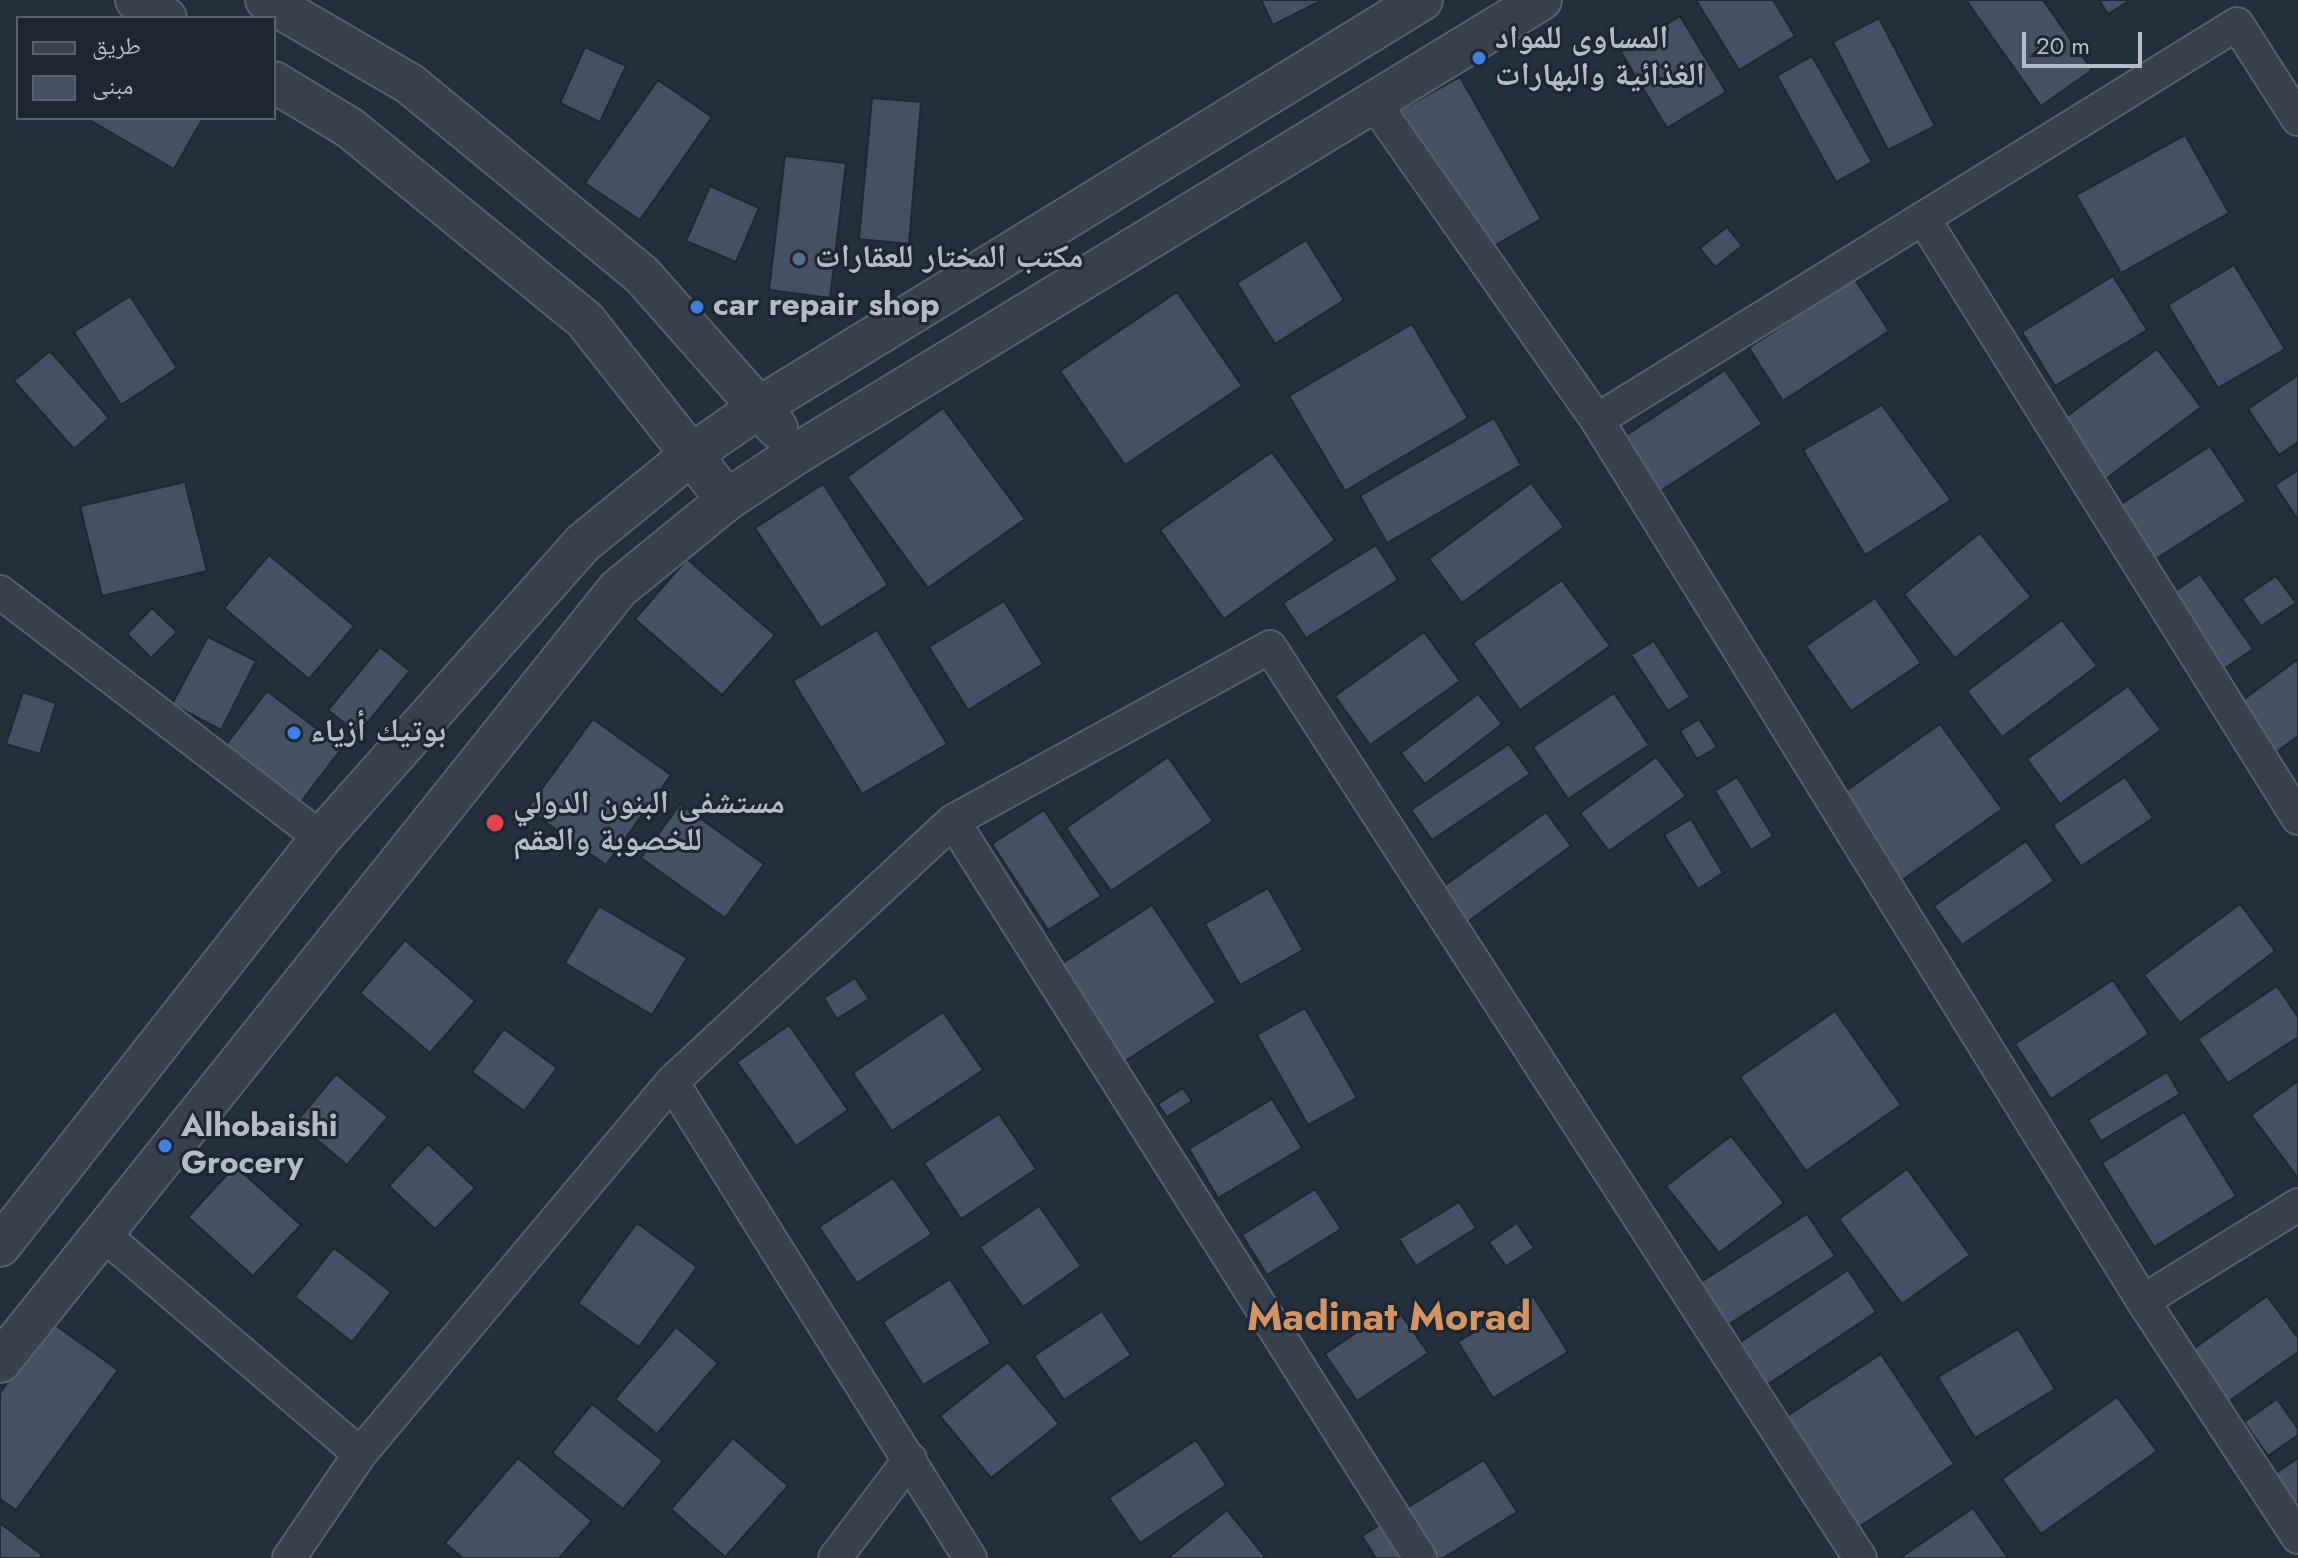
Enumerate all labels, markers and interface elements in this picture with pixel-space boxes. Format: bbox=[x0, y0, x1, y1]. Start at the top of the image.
legend bbox=[16, 16, 276, 120]
scale bar bbox=[2026, 16, 2146, 66]
place label: المساوى للمواد الغذائية والبهارات bbox=[1495, 21, 1705, 96]
text: طريق bbox=[92, 28, 141, 63]
text: 20 m bbox=[2036, 28, 2090, 63]
marker: المساوى للمواد الغذائية والبهارات bbox=[1470, 49, 1488, 67]
text: مبنى bbox=[92, 68, 133, 103]
place label: مكتب المختار للعقارات bbox=[815, 240, 1083, 278]
marker: مكتب المختار للعقارات bbox=[790, 250, 808, 268]
place label: car repair shop bbox=[713, 288, 940, 326]
marker: car repair shop bbox=[688, 298, 706, 316]
place label: بوتيك أزياء bbox=[310, 714, 446, 752]
marker: بوتيك أزياء bbox=[285, 724, 303, 742]
place label: مستشفى البنون الدولي للخصوبة والعقم bbox=[513, 786, 785, 861]
marker: مستشفى البنون الدولي للخصوبة والعقم bbox=[484, 812, 506, 834]
place label: Alhobaishi Grocery bbox=[181, 1109, 338, 1184]
marker: Alhobaishi Grocery bbox=[156, 1137, 174, 1155]
district label: Madinat Morad bbox=[1247, 1296, 1531, 1344]

